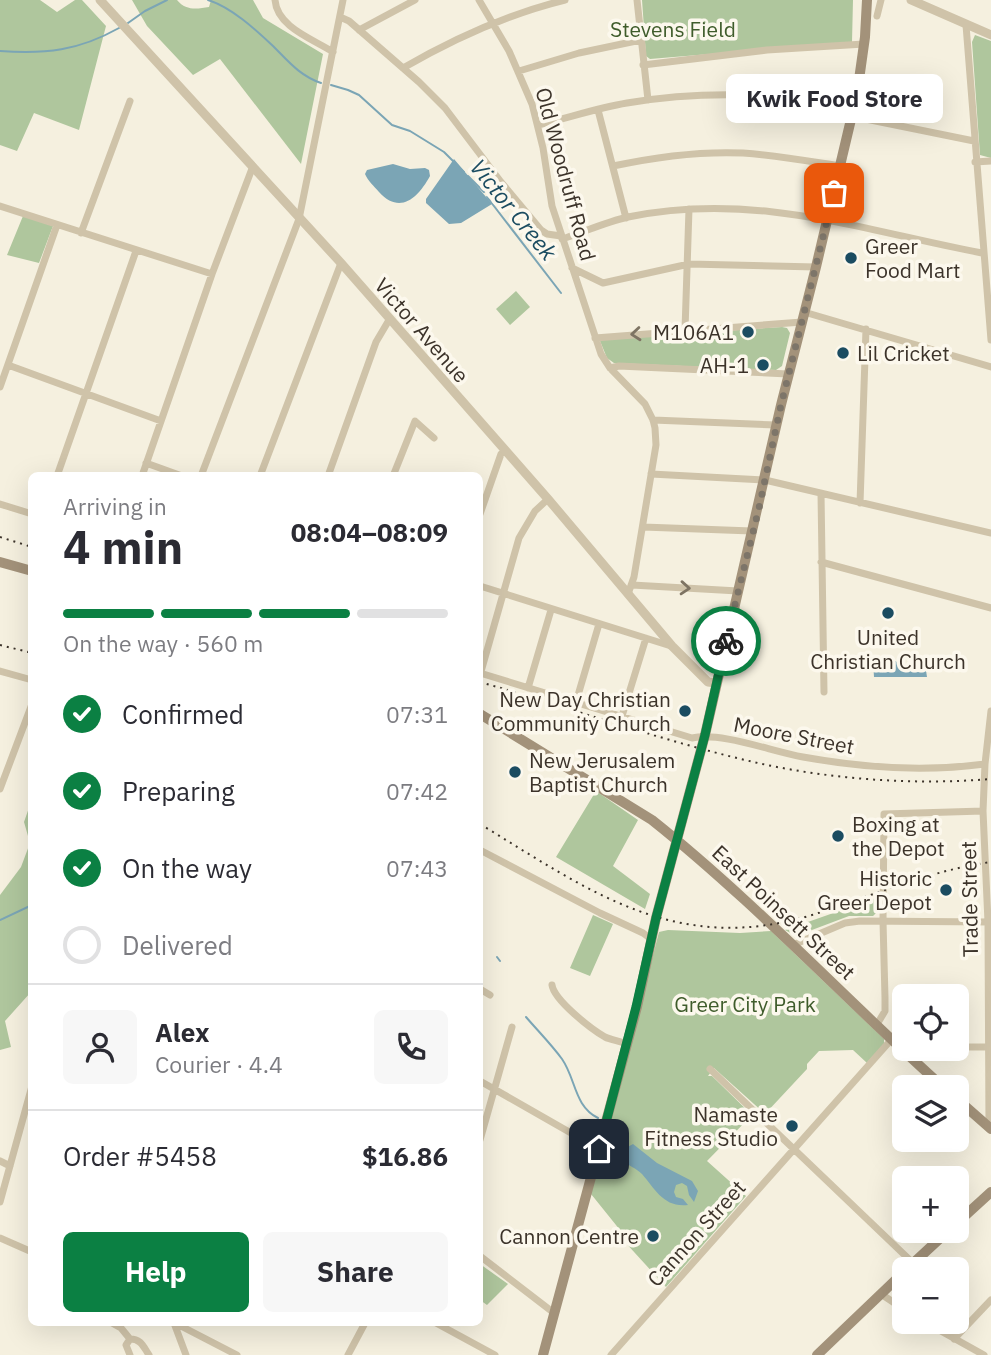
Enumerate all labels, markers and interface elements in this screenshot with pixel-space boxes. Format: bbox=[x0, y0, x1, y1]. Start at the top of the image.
park label: Stevens Field bbox=[610, 15, 736, 43]
callout: Kwik Food Store bbox=[726, 74, 942, 123]
text: Kwik Food Store bbox=[746, 83, 923, 113]
street label: Old Woodruff Road bbox=[529, 84, 603, 264]
water label: Victor Creek bbox=[464, 152, 565, 267]
pin bbox=[804, 163, 864, 223]
icon: bag bbox=[815, 174, 853, 212]
place label: Greer Food Mart bbox=[865, 232, 960, 284]
marker: Greer Food Mart bbox=[843, 250, 859, 266]
street label: Victor Avenue bbox=[369, 272, 475, 388]
place label: M106A1 bbox=[653, 318, 734, 346]
marker: M106A1 bbox=[740, 324, 756, 340]
one-way arrow bbox=[630, 326, 641, 341]
place label: Lil Cricket bbox=[857, 339, 950, 367]
marker: Lil Cricket bbox=[835, 345, 851, 361]
place label: AH-1 bbox=[700, 351, 749, 379]
marker: AH-1 bbox=[755, 357, 771, 373]
text: Arriving in bbox=[63, 491, 167, 521]
text: 08:04–08:09 bbox=[291, 515, 448, 549]
text: 4 min bbox=[63, 517, 183, 577]
one-way arrow bbox=[680, 580, 691, 595]
marker: United Christian Church bbox=[880, 605, 896, 621]
courier bbox=[691, 606, 761, 676]
icon: bike bbox=[707, 622, 745, 660]
place label: United Christian Church bbox=[810, 623, 966, 675]
text: On the way · 560 m bbox=[63, 628, 263, 658]
place label: New Day Christian Community Church bbox=[491, 685, 671, 737]
icon: check bbox=[63, 695, 101, 733]
text: Confirmed bbox=[122, 697, 244, 731]
text: 07:31 bbox=[386, 699, 448, 729]
marker: New Day Christian Community Church bbox=[677, 703, 693, 719]
street label: Moore Street bbox=[731, 710, 857, 760]
place label: New Jerusalem Baptist Church bbox=[529, 746, 675, 798]
marker: New Jerusalem Baptist Church bbox=[507, 764, 523, 780]
icon: check bbox=[63, 772, 101, 810]
text: Preparing bbox=[122, 774, 235, 808]
text: 07:42 bbox=[386, 776, 448, 806]
place label: Boxing at the Depot bbox=[852, 810, 945, 862]
marker: Boxing at the Depot bbox=[830, 828, 846, 844]
street label: East Poinsett Street bbox=[706, 838, 862, 986]
street label: Trade Street bbox=[954, 841, 984, 957]
icon: check bbox=[63, 849, 101, 887]
text: On the way bbox=[122, 851, 252, 885]
text: 07:43 bbox=[386, 853, 448, 883]
place label: Historic Greer Depot bbox=[817, 864, 932, 916]
marker: Historic Greer Depot bbox=[938, 882, 954, 898]
text: Delivered bbox=[122, 928, 233, 962]
map controls bbox=[892, 984, 969, 1334]
button: locate bbox=[892, 984, 969, 1061]
park label: Greer City Park bbox=[674, 990, 816, 1018]
button: person bbox=[63, 1010, 137, 1084]
button: phone bbox=[374, 1010, 448, 1084]
text: Alex bbox=[155, 1015, 209, 1049]
text: Courier · 4.4 bbox=[155, 1049, 283, 1079]
button: layers bbox=[892, 1075, 969, 1152]
place label: Namaste Fitness Studio bbox=[644, 1100, 778, 1152]
marker: Namaste Fitness Studio bbox=[784, 1118, 800, 1134]
pin bbox=[569, 1119, 629, 1179]
icon: home bbox=[580, 1130, 618, 1168]
text: Order #5458 bbox=[63, 1139, 217, 1173]
text: $16.86 bbox=[362, 1139, 448, 1173]
button: + bbox=[892, 1166, 969, 1243]
street label: Cannon Street bbox=[641, 1174, 751, 1292]
place label: Cannon Centre bbox=[499, 1222, 639, 1250]
marker: Cannon Centre bbox=[645, 1228, 661, 1244]
button: Help bbox=[63, 1232, 249, 1312]
button: Share bbox=[263, 1232, 448, 1312]
button: − bbox=[892, 1257, 969, 1334]

